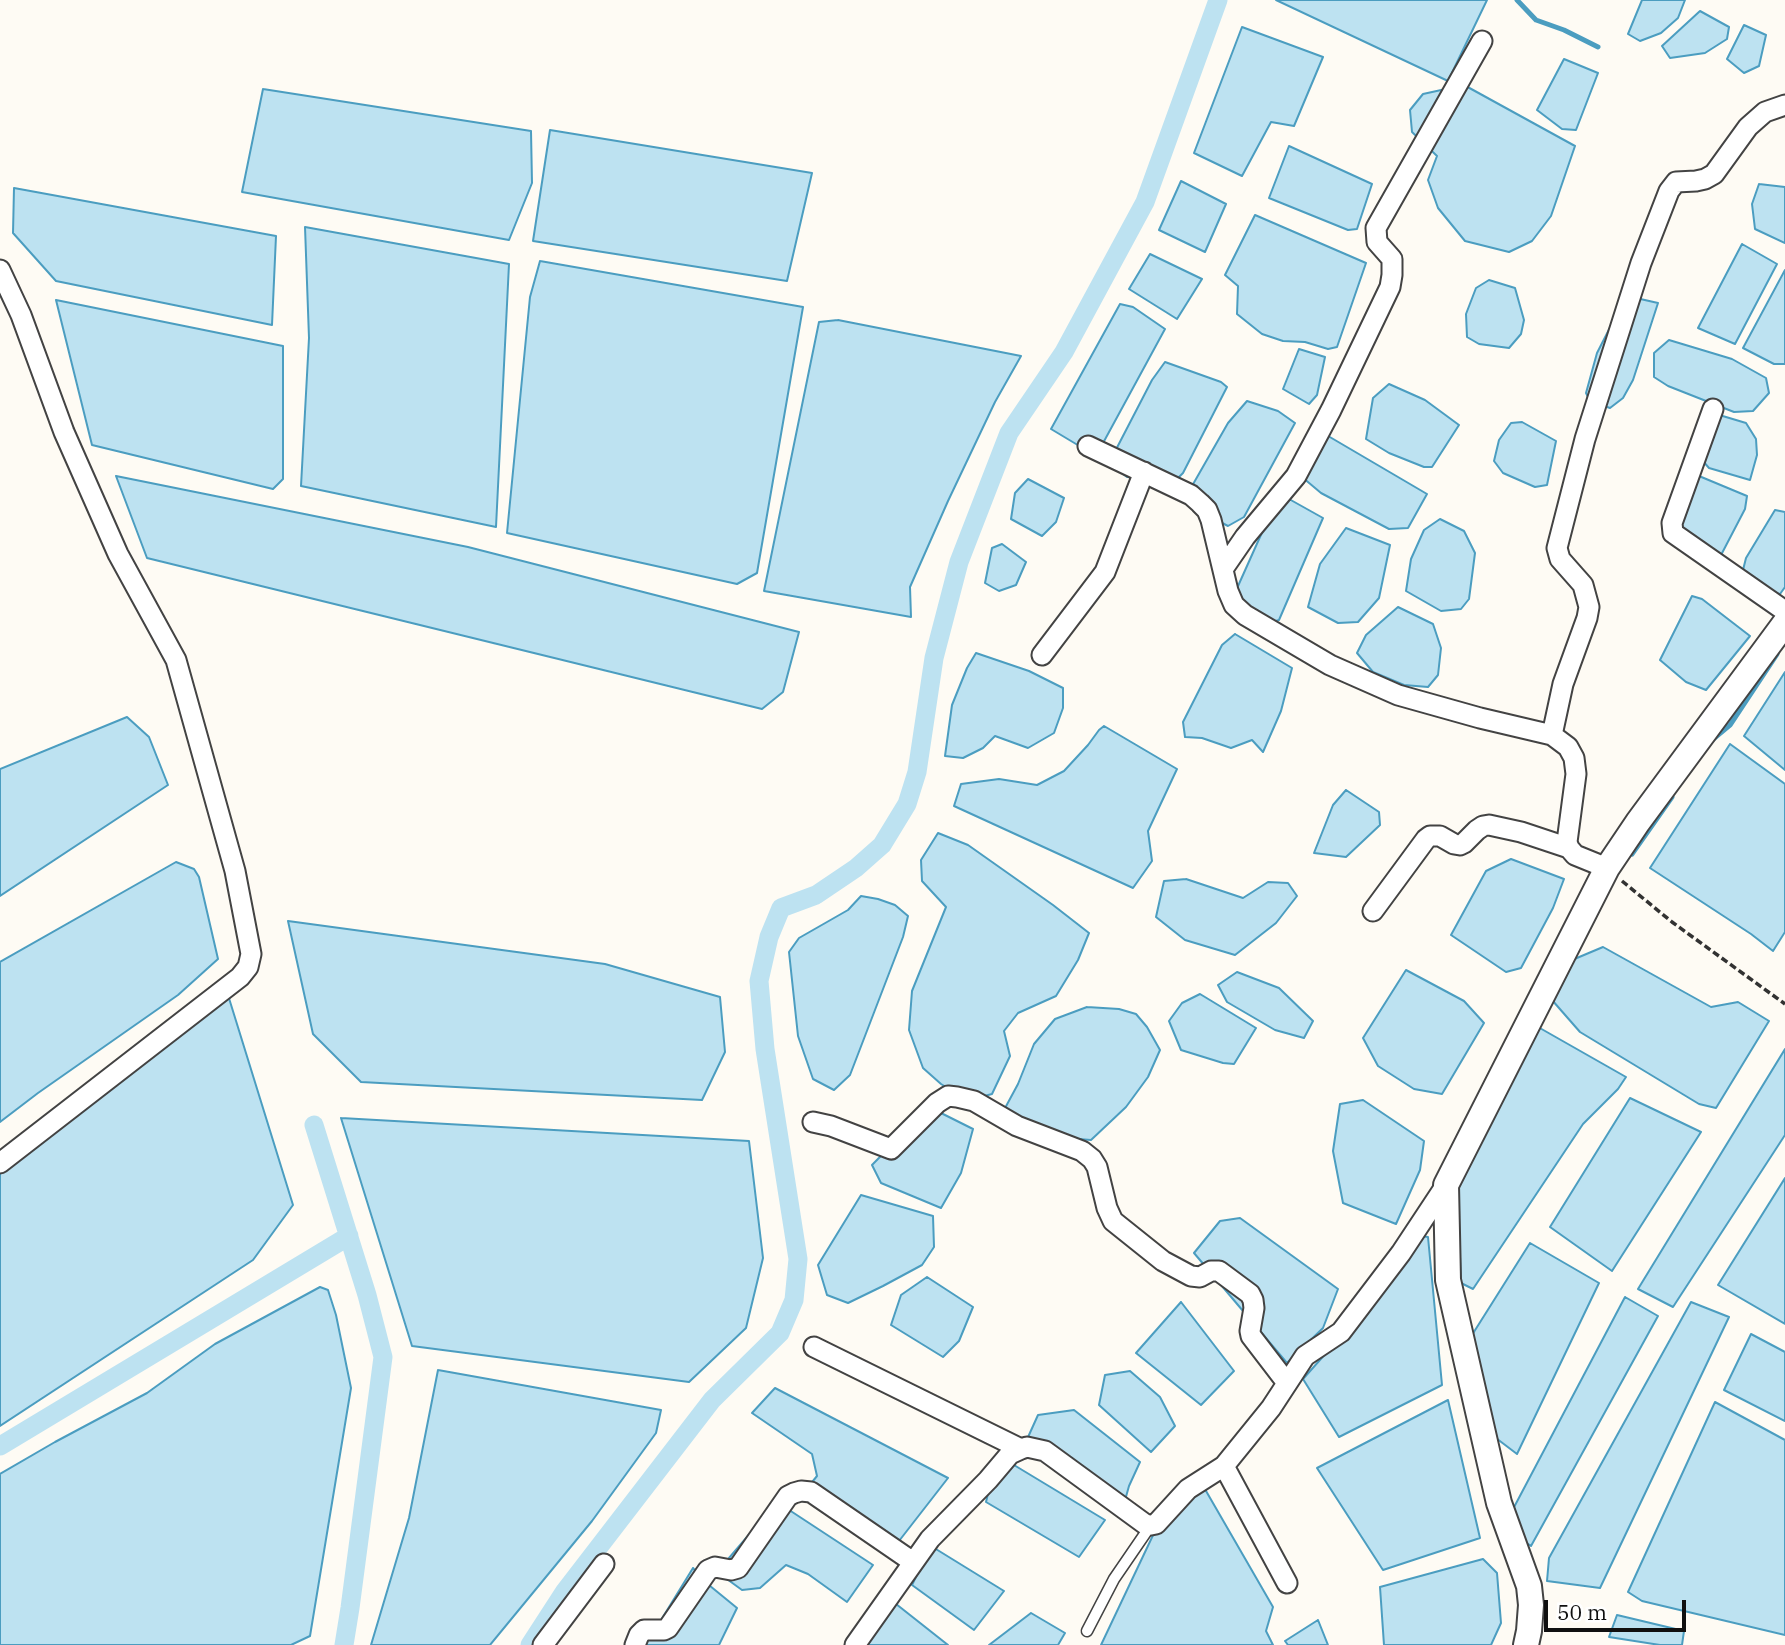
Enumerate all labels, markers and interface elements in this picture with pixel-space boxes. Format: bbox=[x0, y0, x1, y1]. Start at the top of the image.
scale bar bbox=[1547, 1586, 1689, 1630]
text: 50 m bbox=[1557, 1598, 1607, 1626]

